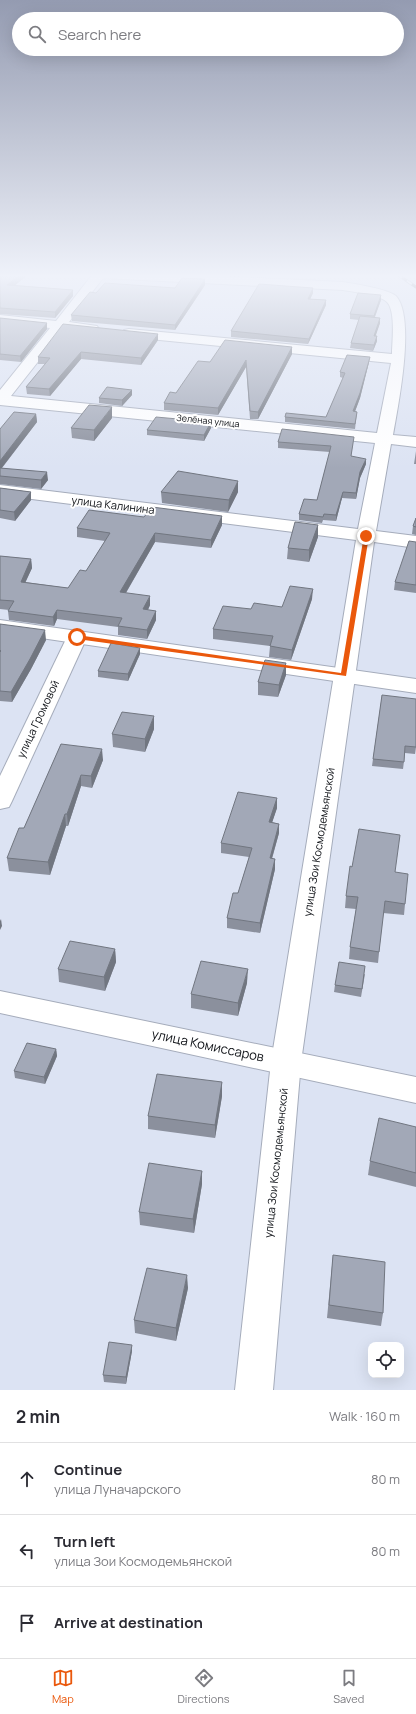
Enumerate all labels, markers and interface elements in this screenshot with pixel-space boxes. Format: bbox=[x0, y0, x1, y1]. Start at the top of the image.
search box bbox=[12, 12, 404, 56]
icon: search bbox=[26, 23, 48, 45]
text: Search here bbox=[58, 24, 141, 45]
street label: Зелёная улица bbox=[176, 411, 240, 430]
street label: улица Калинина bbox=[71, 492, 156, 517]
route end bbox=[357, 527, 375, 545]
route start bbox=[68, 628, 86, 646]
street label: улица Громовой bbox=[13, 677, 62, 760]
street label: улица Зои Космодемьянской bbox=[299, 766, 338, 918]
street label: улица Комиссаров bbox=[150, 1024, 266, 1066]
street label: улица Зои Космодемьянской bbox=[260, 1087, 291, 1239]
map controls bbox=[368, 1342, 404, 1378]
button: locate bbox=[368, 1342, 404, 1378]
text: 2 min bbox=[16, 1405, 60, 1428]
text: Walk · 160 m bbox=[329, 1407, 400, 1425]
text: Continue bbox=[54, 1459, 122, 1480]
icon: ahead bbox=[16, 1468, 38, 1490]
text: 80 m bbox=[371, 1470, 400, 1488]
text: улица Луначарского bbox=[54, 1480, 181, 1498]
text: Turn left bbox=[54, 1531, 116, 1552]
icon: left bbox=[16, 1540, 38, 1562]
text: 80 m bbox=[371, 1542, 400, 1560]
text: улица Зои Космодемьянской bbox=[54, 1552, 232, 1570]
icon: arrive bbox=[16, 1612, 38, 1634]
text: Arrive at destination bbox=[54, 1612, 203, 1633]
tab: Map bbox=[52, 1667, 74, 1706]
tab: Directions bbox=[177, 1667, 230, 1706]
tab: Saved bbox=[333, 1667, 364, 1706]

